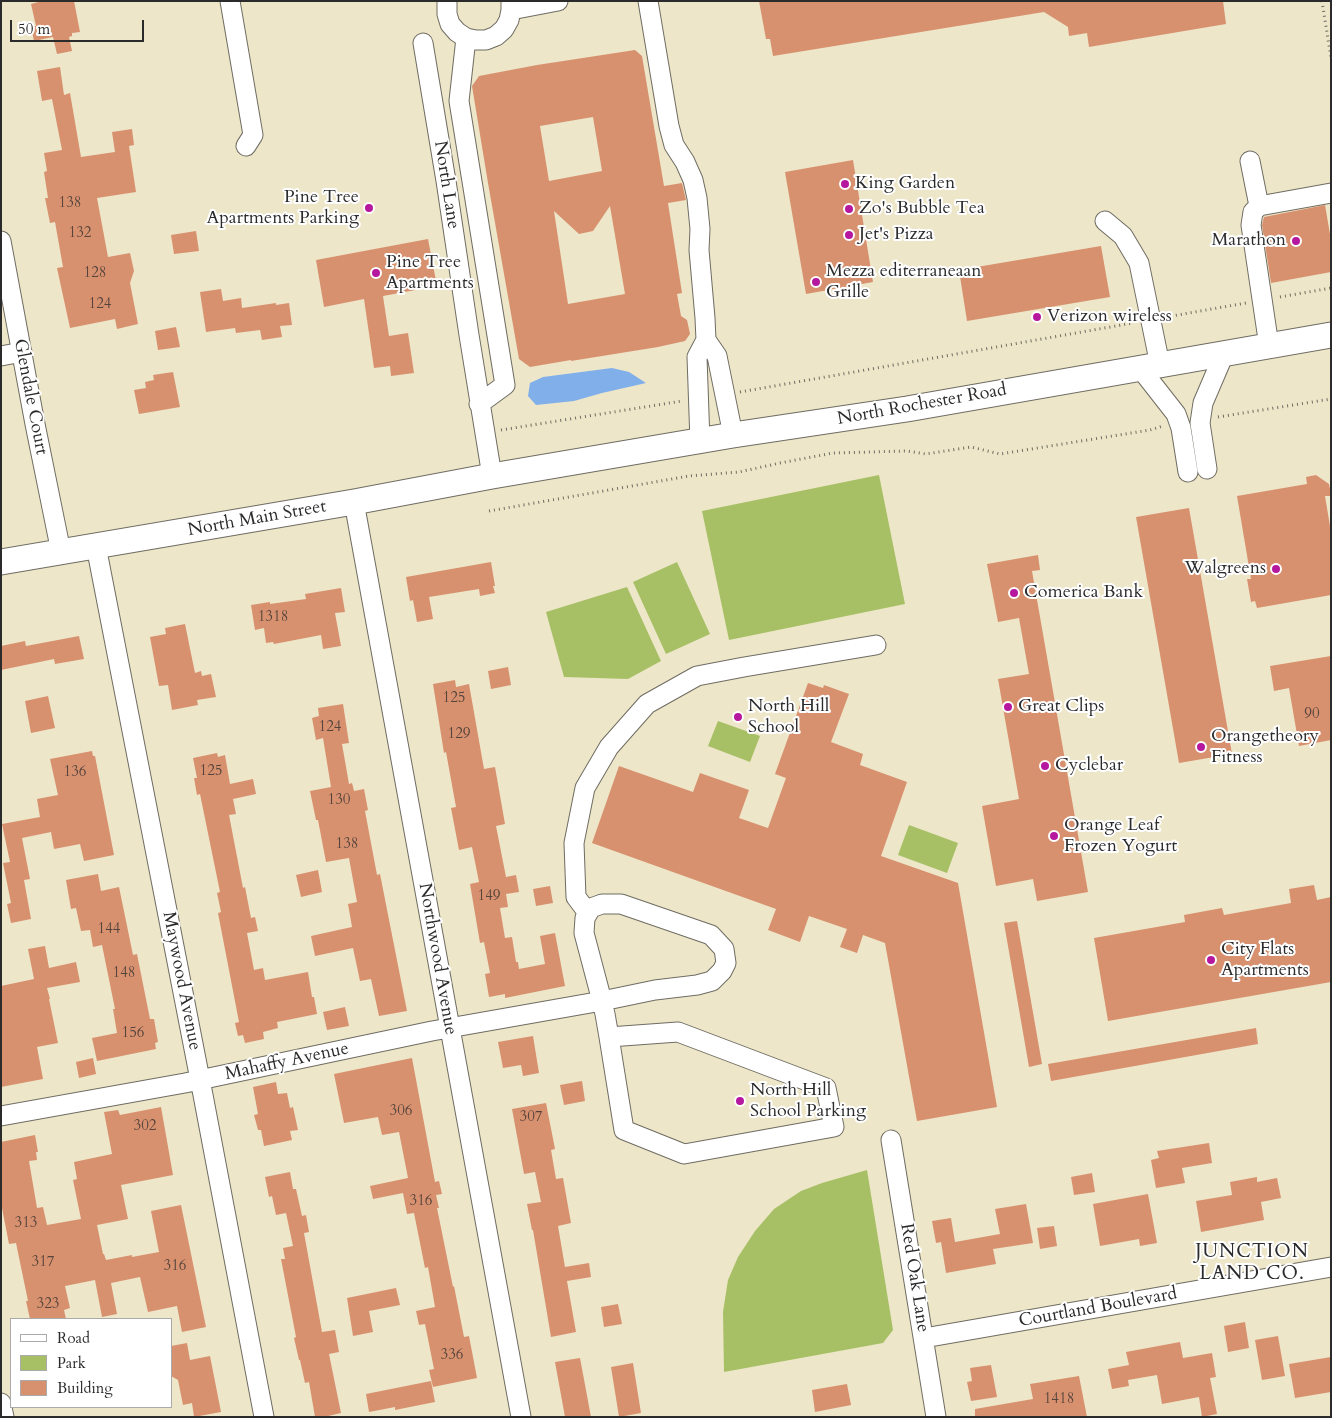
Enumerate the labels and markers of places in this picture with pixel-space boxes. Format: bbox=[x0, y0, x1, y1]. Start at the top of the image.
place label: King Garden bbox=[855, 173, 955, 195]
marker: King Garden bbox=[839, 178, 851, 190]
place label: Pine Tree Apartments Parking bbox=[206, 187, 359, 230]
place label: Zo's Bubble Tea bbox=[859, 198, 985, 220]
marker: Pine Tree Apartments Parking bbox=[363, 202, 375, 214]
marker: Zo's Bubble Tea bbox=[843, 203, 855, 215]
place label: Jet's Pizza bbox=[859, 224, 933, 246]
marker: Jet's Pizza bbox=[843, 229, 855, 241]
place label: Marathon bbox=[1211, 230, 1286, 252]
marker: Marathon bbox=[1290, 235, 1302, 247]
place label: Pine Tree Apartments bbox=[386, 252, 474, 294]
place label: Mezza editerraneaan Grille bbox=[826, 261, 982, 304]
marker: Pine Tree Apartments bbox=[370, 267, 382, 279]
marker: Mezza editerraneaan Grille bbox=[810, 276, 822, 288]
place label: Verizon wireless bbox=[1047, 306, 1172, 328]
marker: Verizon wireless bbox=[1031, 311, 1043, 323]
place label: Walgreens bbox=[1185, 558, 1266, 580]
marker: Walgreens bbox=[1270, 563, 1282, 575]
place label: Comerica Bank bbox=[1024, 582, 1143, 604]
marker: Comerica Bank bbox=[1008, 587, 1020, 599]
place label: North Hill School bbox=[748, 696, 829, 739]
place label: Great Clips bbox=[1018, 696, 1104, 718]
marker: Great Clips bbox=[1002, 701, 1014, 713]
marker: North Hill School bbox=[732, 711, 744, 723]
place label: Orangetheory Fitness bbox=[1211, 726, 1319, 769]
marker: Orangetheory Fitness bbox=[1195, 741, 1207, 753]
place label: Cyclebar bbox=[1055, 755, 1123, 777]
marker: Cyclebar bbox=[1039, 760, 1051, 772]
place label: Orange Leaf Frozen Yogurt bbox=[1064, 815, 1177, 858]
marker: Orange Leaf Frozen Yogurt bbox=[1048, 830, 1060, 842]
place label: City Flats Apartments bbox=[1221, 939, 1309, 982]
marker: City Flats Apartments bbox=[1205, 954, 1217, 966]
place label: North Hill School Parking bbox=[750, 1080, 866, 1122]
marker: North Hill School Parking bbox=[734, 1095, 746, 1107]

